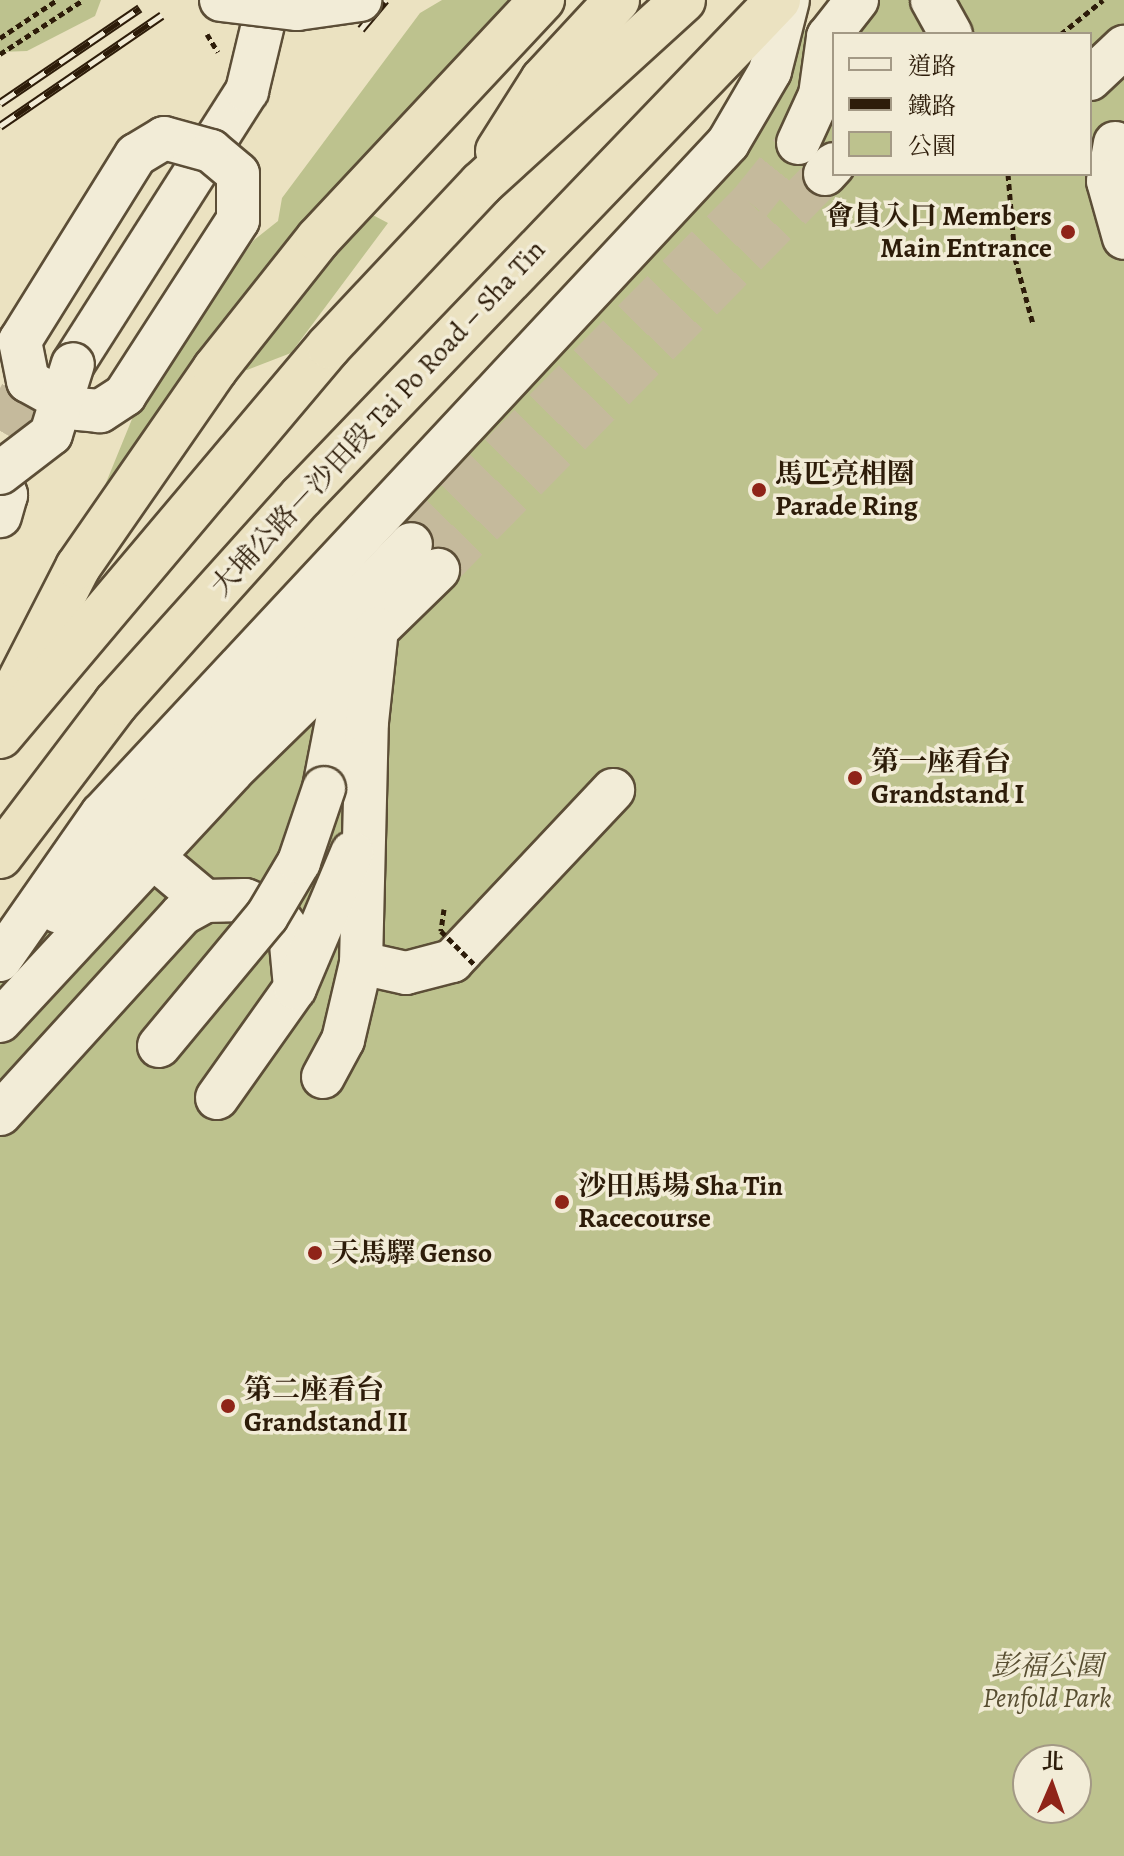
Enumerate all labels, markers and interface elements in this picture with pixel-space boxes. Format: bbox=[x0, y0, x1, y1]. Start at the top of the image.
legend bbox=[832, 32, 1092, 176]
text: 道路 bbox=[908, 50, 956, 82]
text: 鐵路 bbox=[908, 90, 956, 122]
text: 公園 bbox=[908, 130, 956, 162]
place label: 會員入口 Members Main Entrance bbox=[825, 199, 1052, 265]
marker: 會員入口 Members Main Entrance bbox=[1059, 223, 1077, 241]
street label: 大埔公路－沙田段 Tai Po Road – Sha Tin bbox=[203, 233, 553, 603]
place label: 馬匹亮相圈 Parade Ring bbox=[775, 457, 918, 523]
marker: 馬匹亮相圈 Parade Ring bbox=[750, 481, 768, 499]
place label: 第一座看台 Grandstand I bbox=[871, 745, 1024, 811]
marker: 第一座看台 Grandstand I bbox=[846, 769, 864, 787]
place label: 沙田馬場 Sha Tin Racecourse bbox=[578, 1169, 783, 1235]
marker: 沙田馬場 Sha Tin Racecourse bbox=[553, 1193, 571, 1211]
place label: 天馬驛 Genso bbox=[331, 1236, 492, 1270]
marker: 天馬驛 Genso bbox=[306, 1244, 324, 1262]
place label: 第二座看台 Grandstand II bbox=[244, 1373, 408, 1439]
marker: 第二座看台 Grandstand II bbox=[219, 1397, 237, 1415]
park label: 彭福公園 Penfold Park bbox=[983, 1649, 1111, 1715]
north arrow bbox=[1012, 1744, 1092, 1824]
text: 北 bbox=[1041, 1747, 1064, 1777]

